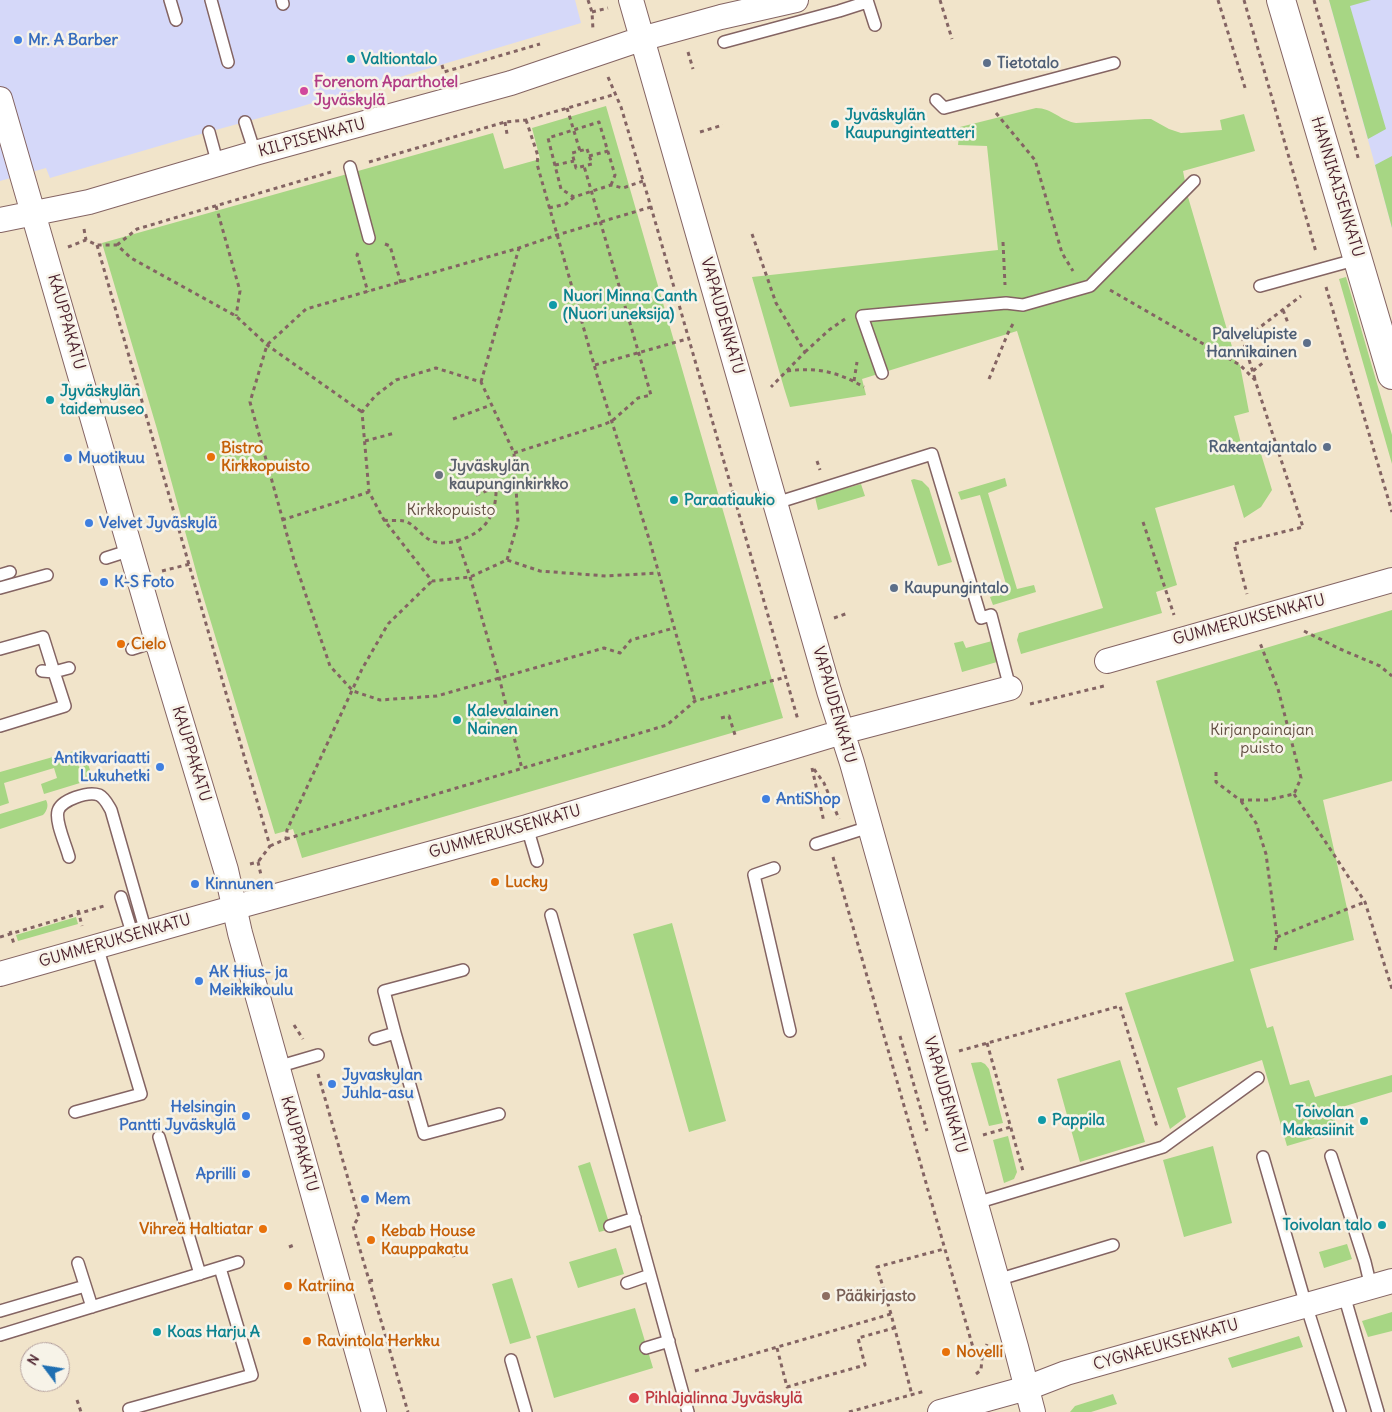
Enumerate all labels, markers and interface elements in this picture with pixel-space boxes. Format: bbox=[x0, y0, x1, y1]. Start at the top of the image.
place label: Mr. A Barber bbox=[28, 30, 118, 50]
marker: Mr. A Barber bbox=[12, 34, 24, 46]
place label: Valtiontalo bbox=[361, 49, 437, 69]
marker: Valtiontalo bbox=[345, 53, 357, 65]
place label: Tietotalo bbox=[997, 53, 1059, 73]
marker: Tietotalo bbox=[981, 57, 993, 69]
place label: Forenom Aparthotel Jyväskylä bbox=[314, 72, 458, 110]
marker: Forenom Aparthotel Jyväskylä bbox=[298, 85, 310, 97]
place label: Jyväskylän Kaupunginteatteri bbox=[845, 105, 975, 143]
street label: KILPISENKATU bbox=[256, 114, 368, 162]
street label: HANNIKAISENKATU bbox=[1306, 114, 1368, 260]
marker: Jyväskylän Kaupunginteatteri bbox=[829, 118, 841, 130]
street label: VAPAUDENKATU bbox=[696, 255, 748, 377]
street label: KAUPPAKATU bbox=[43, 272, 89, 372]
place label: Nuori Minna Canth (Nuori uneksija) bbox=[563, 286, 697, 324]
marker: Nuori Minna Canth (Nuori uneksija) bbox=[547, 299, 559, 311]
place label: Palvelupiste Hannikainen bbox=[1206, 324, 1297, 362]
marker: Palvelupiste Hannikainen bbox=[1301, 337, 1313, 349]
place label: Jyväskylän taidemuseo bbox=[60, 381, 144, 419]
marker: Jyväskylän taidemuseo bbox=[44, 394, 56, 406]
place label: Rakentajantalo bbox=[1209, 437, 1317, 457]
place label: Bistro Kirkkopuisto bbox=[221, 438, 310, 476]
marker: Rakentajantalo bbox=[1321, 441, 1333, 453]
place label: Muotikuu bbox=[78, 448, 145, 468]
marker: Bistro Kirkkopuisto bbox=[205, 451, 217, 463]
marker: Muotikuu bbox=[62, 452, 74, 464]
place label: Jyväskylän kaupunginkirkko bbox=[449, 456, 568, 494]
marker: Jyväskylän kaupunginkirkko bbox=[433, 469, 445, 481]
place label: Paraatiaukio bbox=[684, 490, 775, 510]
marker: Paraatiaukio bbox=[668, 494, 680, 506]
park label: Kirkkopuisto bbox=[407, 500, 495, 520]
place label: Velvet Jyväskylä bbox=[99, 513, 217, 533]
marker: Velvet Jyväskylä bbox=[83, 517, 95, 529]
place label: K-S Foto bbox=[114, 572, 174, 592]
marker: K-S Foto bbox=[98, 576, 110, 588]
place label: Kaupungintalo bbox=[904, 578, 1009, 598]
marker: Kaupungintalo bbox=[888, 582, 900, 594]
street label: GUMMERUKSENKATU bbox=[1171, 590, 1327, 650]
place label: Cielo bbox=[131, 634, 166, 654]
marker: Cielo bbox=[115, 638, 127, 650]
street label: VAPAUDENKATU bbox=[808, 644, 860, 766]
place label: Kalevalainen Nainen bbox=[467, 701, 558, 739]
street label: KAUPPAKATU bbox=[167, 704, 215, 804]
marker: Kalevalainen Nainen bbox=[451, 714, 463, 726]
park label: Kirjanpainajan puisto bbox=[1210, 720, 1314, 758]
place label: Antikvariaatti Lukuhetki bbox=[54, 748, 150, 786]
marker: Antikvariaatti Lukuhetki bbox=[154, 761, 166, 773]
place label: AntiShop bbox=[776, 789, 841, 809]
marker: AntiShop bbox=[760, 793, 772, 805]
street label: GUMMERUKSENKATU bbox=[427, 801, 583, 863]
place label: Lucky bbox=[505, 872, 548, 892]
place label: Kinnunen bbox=[205, 874, 273, 894]
marker: Lucky bbox=[489, 876, 501, 888]
marker: Kinnunen bbox=[189, 878, 201, 890]
street label: GUMMERUKSENKATU bbox=[37, 910, 193, 972]
place label: AK Hius- ja Meikkikoulu bbox=[209, 962, 293, 1000]
marker: AK Hius- ja Meikkikoulu bbox=[193, 975, 205, 987]
street label: VAPAUDENKATU bbox=[919, 1034, 971, 1156]
place label: Jyvaskylan Juhla-asu bbox=[342, 1065, 423, 1103]
marker: Jyvaskylan Juhla-asu bbox=[326, 1078, 338, 1090]
street label: KAUPPAKATU bbox=[276, 1094, 322, 1194]
place label: Helsingin Pantti Jyväskylä bbox=[119, 1097, 236, 1135]
place label: Toivolan Makasiinit bbox=[1282, 1102, 1354, 1140]
marker: Helsingin Pantti Jyväskylä bbox=[240, 1110, 252, 1122]
place label: Pappila bbox=[1052, 1110, 1105, 1130]
marker: Pappila bbox=[1036, 1114, 1048, 1126]
marker: Toivolan Makasiinit bbox=[1358, 1115, 1370, 1127]
place label: Aprilli bbox=[196, 1164, 236, 1184]
marker: Aprilli bbox=[240, 1168, 252, 1180]
place label: Mem bbox=[375, 1189, 411, 1209]
marker: Mem bbox=[359, 1193, 371, 1205]
place label: Toivolan talo bbox=[1282, 1215, 1372, 1235]
place label: Vihreä Haltiatar bbox=[139, 1219, 253, 1239]
marker: Toivolan talo bbox=[1376, 1219, 1388, 1231]
place label: Kebab House Kauppakatu bbox=[381, 1221, 475, 1259]
marker: Vihreä Haltiatar bbox=[257, 1223, 269, 1235]
marker: Kebab House Kauppakatu bbox=[365, 1234, 377, 1246]
place label: Katriina bbox=[298, 1276, 354, 1296]
marker: Katriina bbox=[282, 1280, 294, 1292]
place label: Pääkirjasto bbox=[836, 1286, 916, 1306]
marker: Pääkirjasto bbox=[820, 1290, 832, 1302]
street label: CYGNAEUKSENKATU bbox=[1091, 1315, 1241, 1375]
place label: Koas Harju A bbox=[167, 1322, 260, 1342]
marker: Koas Harju A bbox=[151, 1326, 163, 1338]
place label: Ravintola Herkku bbox=[317, 1331, 440, 1351]
marker: Ravintola Herkku bbox=[301, 1335, 313, 1347]
north arrow bbox=[20, 1342, 70, 1392]
place label: Novelli bbox=[956, 1342, 1003, 1362]
marker: Novelli bbox=[940, 1346, 952, 1358]
text: N bbox=[23, 1351, 43, 1369]
place label: Pihlajalinna Jyväskylä bbox=[645, 1388, 803, 1408]
marker: Pihlajalinna Jyväskylä bbox=[627, 1391, 641, 1405]

